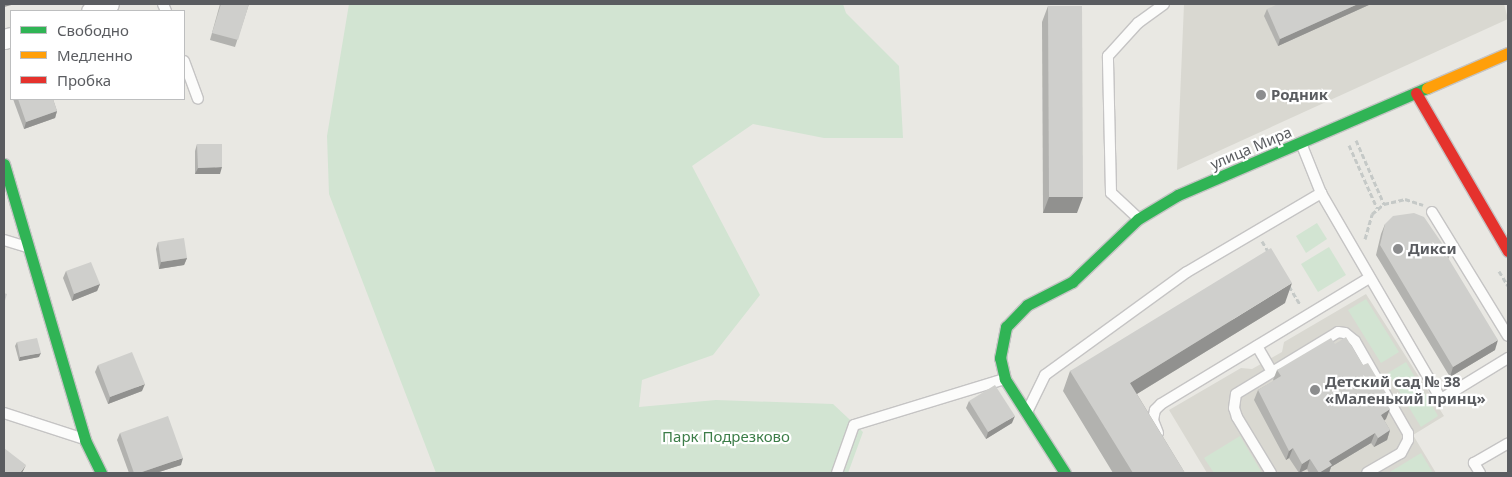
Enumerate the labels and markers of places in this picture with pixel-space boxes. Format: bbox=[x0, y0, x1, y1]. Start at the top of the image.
place label: Родник bbox=[1271, 86, 1328, 104]
marker: Родник bbox=[1255, 89, 1267, 101]
place label: Дикси bbox=[1408, 240, 1457, 258]
marker: Дикси bbox=[1392, 243, 1404, 255]
place label: Детский сад № 38 «Маленький принц» bbox=[1325, 372, 1486, 407]
marker: Детский сад № 38 «Маленький принц» bbox=[1309, 384, 1321, 396]

